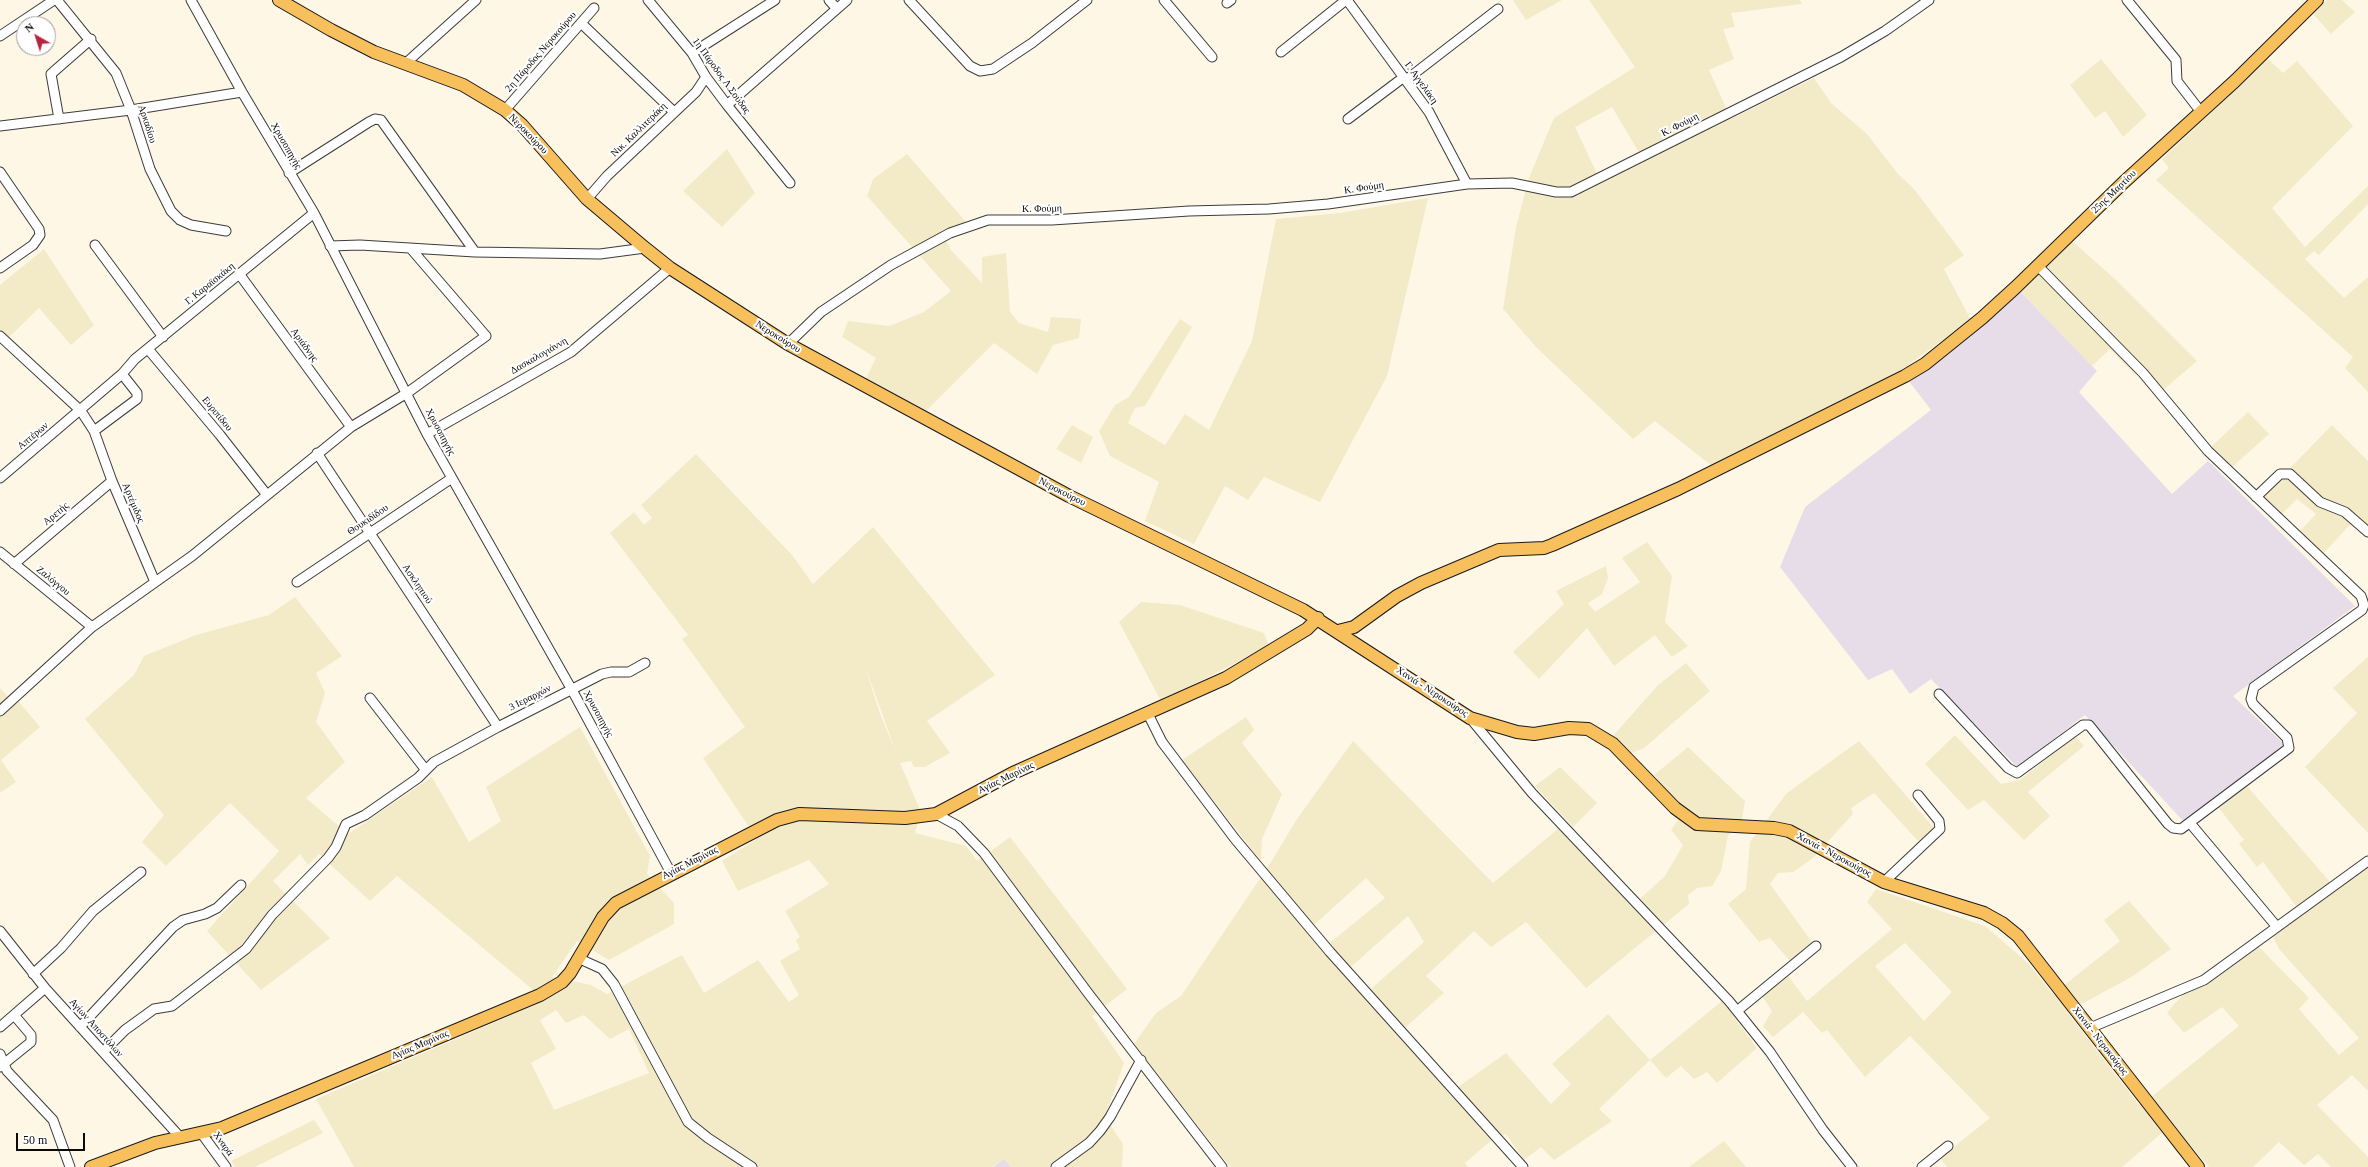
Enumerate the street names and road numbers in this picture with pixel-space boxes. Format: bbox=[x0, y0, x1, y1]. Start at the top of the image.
street label: 2η Πάροδος Νεροκούρου bbox=[503, 9, 579, 95]
street label: 1η Πάροδος Λ.Σούδας bbox=[689, 36, 753, 116]
street label: Γ. Αγγελάκη bbox=[1402, 60, 1440, 106]
street label: Νικ. Καλλιτεράκη bbox=[609, 100, 669, 160]
street label: Αρκαδίου bbox=[135, 103, 159, 145]
street label: Νεροκούρου bbox=[506, 111, 550, 157]
street label: Κ. Φούμη bbox=[1659, 111, 1701, 139]
street label: Χρυσοπηγής bbox=[268, 121, 304, 171]
street label: 25ης Μαρτίου bbox=[2089, 168, 2139, 216]
street label: Κ. Φούμη bbox=[1343, 179, 1385, 197]
street label: Κ. Φούμη bbox=[1022, 203, 1062, 215]
street label: Γ. Καραϊσκάκη bbox=[183, 260, 237, 308]
street label: Νεροκούρου bbox=[753, 318, 803, 356]
street label: Αριάδνης bbox=[288, 326, 320, 364]
street label: Δασκαλογιάννη bbox=[508, 335, 570, 377]
street label: Ευριπίδου bbox=[199, 394, 235, 434]
street label: Χρυσοπηγής bbox=[423, 406, 457, 458]
street label: Απτέρων bbox=[15, 420, 51, 452]
street label: Νεροκούρου bbox=[1037, 475, 1087, 509]
street label: Αρτέμιδος bbox=[119, 481, 147, 525]
street label: Αρετής bbox=[41, 500, 71, 528]
street label: Θουκιδίδου bbox=[345, 502, 391, 538]
street label: Ασκληπιού bbox=[399, 562, 435, 606]
street label: Ζαλόγγου bbox=[34, 564, 72, 598]
street label: Χανιά - Νεροκούρος bbox=[1394, 664, 1470, 720]
street label: 3 Ιεραρχών bbox=[507, 682, 553, 714]
street label: Χρυσοπηγής bbox=[580, 689, 616, 739]
street label: Αγίας Μαρίνας bbox=[976, 759, 1036, 797]
street label: Χανιά - Νεροκούρος bbox=[1794, 830, 1874, 880]
street label: Αγίας Μαρίνας bbox=[660, 844, 720, 882]
street label: Αγίων Αποστόλων bbox=[66, 996, 126, 1060]
street label: Χανιά - Νεροκούρος bbox=[2070, 1004, 2130, 1078]
street label: Αγίας Μαρίνας bbox=[390, 1028, 450, 1062]
street label: Χναρά bbox=[210, 1129, 236, 1159]

